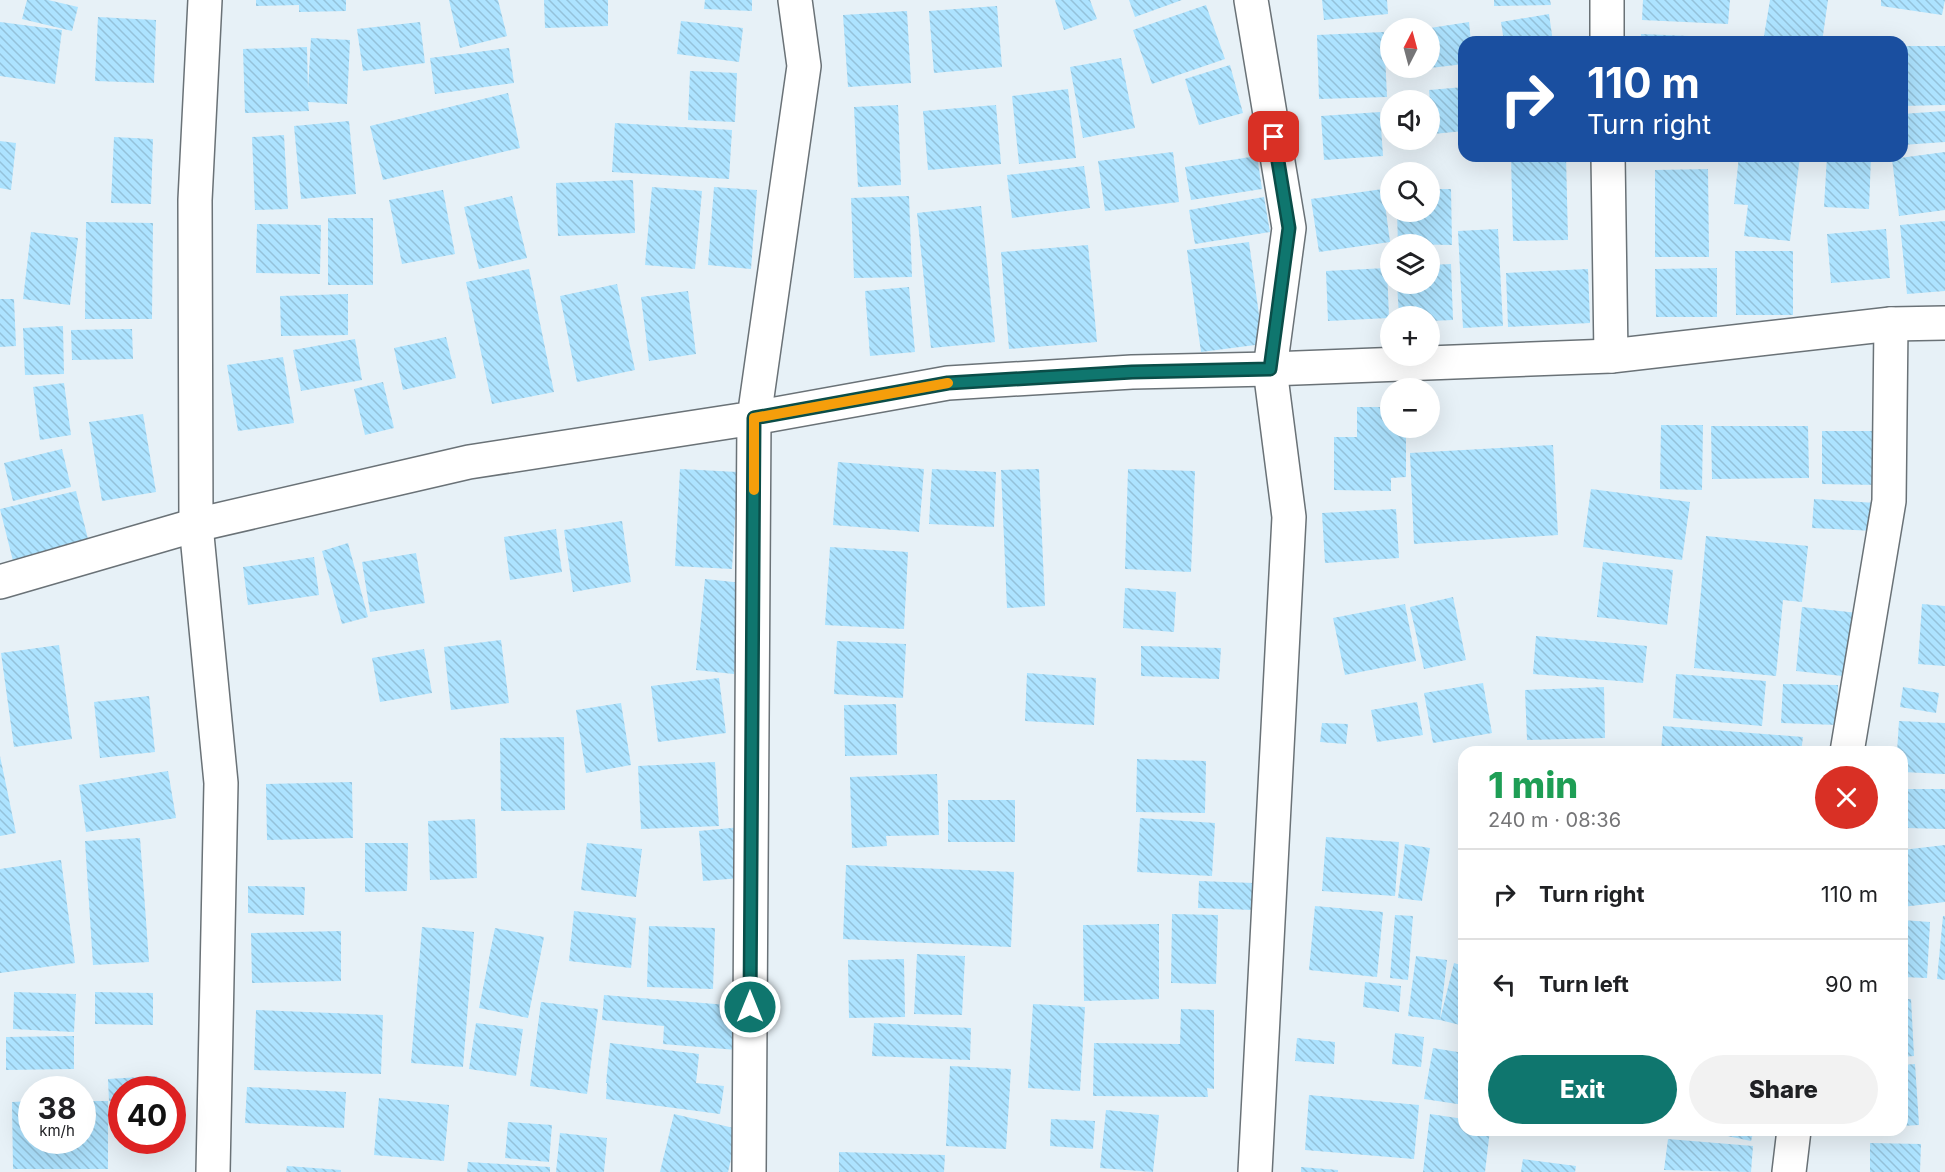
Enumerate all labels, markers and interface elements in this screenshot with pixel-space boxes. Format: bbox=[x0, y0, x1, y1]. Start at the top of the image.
north arrow bbox=[1380, 18, 1440, 78]
map controls bbox=[1380, 18, 1440, 438]
text: 110 m bbox=[1587, 57, 1700, 108]
icon: right bbox=[1488, 60, 1566, 138]
button: sound bbox=[1380, 90, 1440, 150]
text: Turn right bbox=[1587, 108, 1711, 141]
pin bbox=[1248, 111, 1299, 162]
icon: arrive bbox=[1257, 120, 1290, 153]
button: search bbox=[1380, 162, 1440, 222]
button: layers bbox=[1380, 234, 1440, 294]
button: + bbox=[1380, 306, 1440, 366]
button: − bbox=[1380, 378, 1440, 438]
text: 1 min bbox=[1488, 763, 1578, 807]
button: close bbox=[1815, 766, 1878, 829]
text: 240 m · 08:36 bbox=[1488, 808, 1621, 832]
icon: right bbox=[1488, 878, 1521, 911]
text: Turn right bbox=[1539, 881, 1645, 907]
text: 110 m bbox=[1821, 881, 1878, 907]
icon: left bbox=[1488, 968, 1521, 1001]
text: Turn left bbox=[1539, 971, 1629, 997]
text: 90 m bbox=[1825, 971, 1878, 997]
position arrow bbox=[718, 975, 782, 1039]
button: Exit bbox=[1488, 1055, 1677, 1124]
button: Share bbox=[1689, 1055, 1878, 1124]
speed limit sign: 40 bbox=[108, 1076, 186, 1154]
text: 38 bbox=[38, 1090, 76, 1126]
text: km/h bbox=[39, 1121, 75, 1140]

